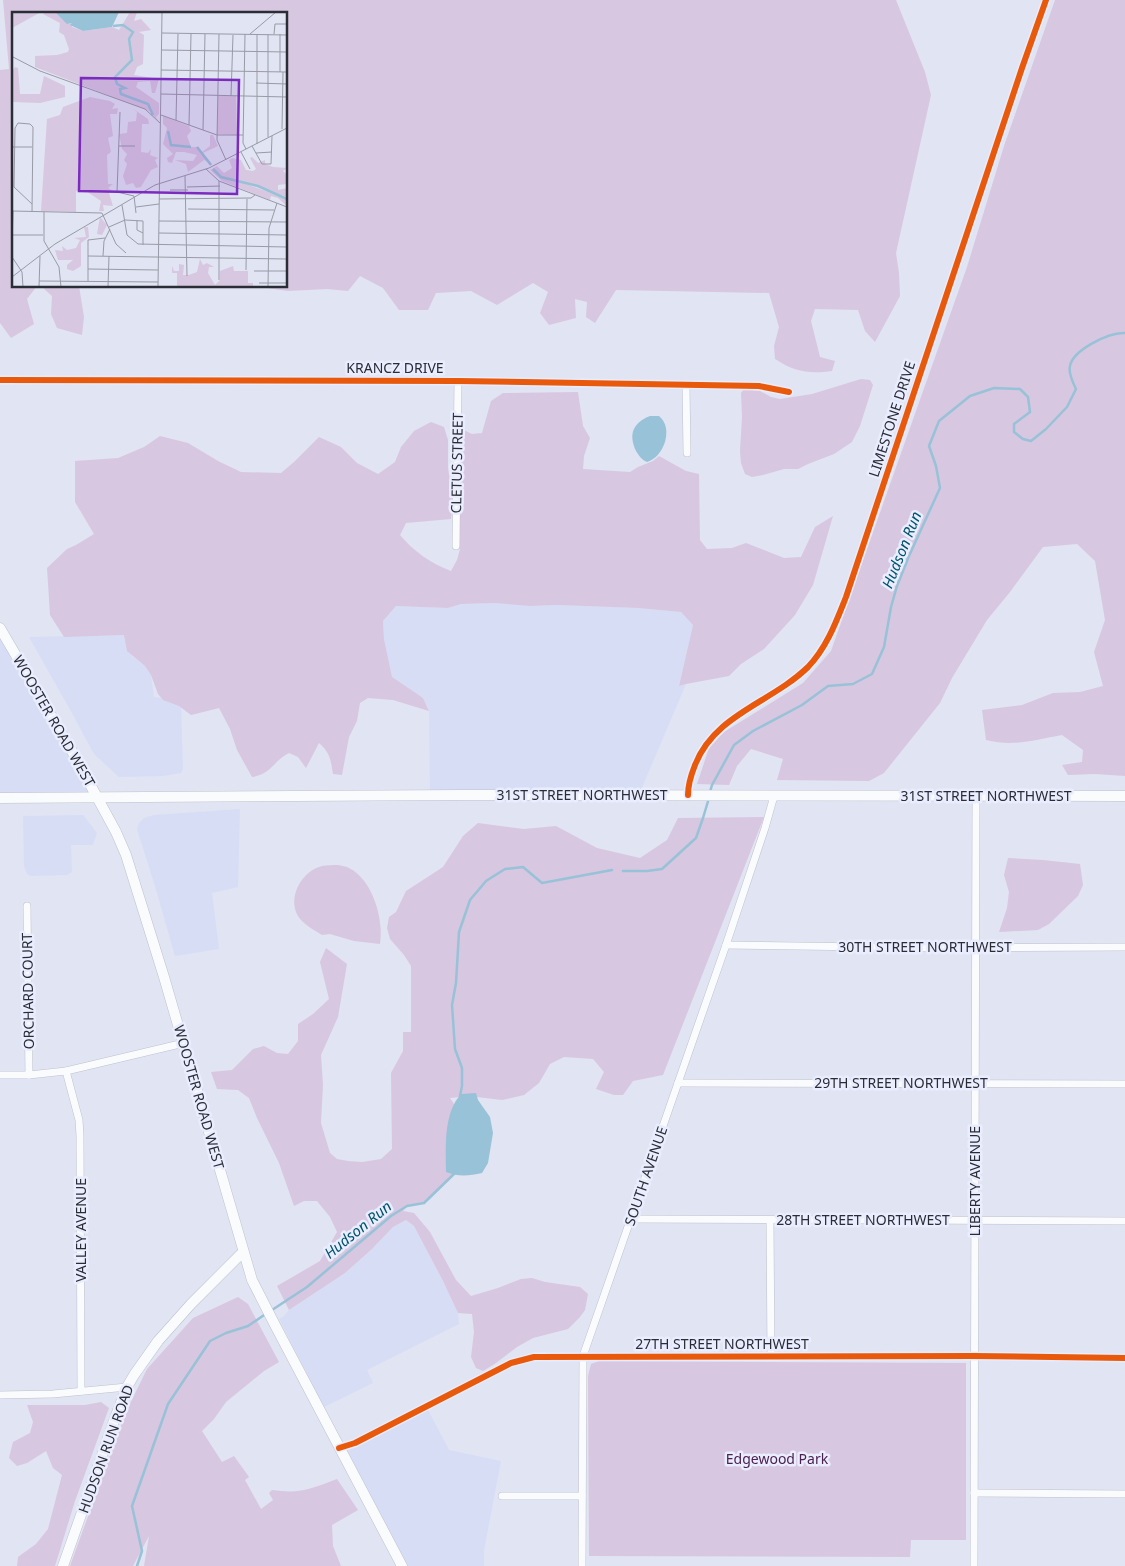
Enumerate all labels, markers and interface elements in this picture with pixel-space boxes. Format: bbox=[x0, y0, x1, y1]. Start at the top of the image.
inset map bbox=[12, 12, 288, 288]
street label: KRANCZ DRIVE bbox=[346, 358, 444, 377]
street label: LIMESTONE DRIVE bbox=[864, 359, 919, 479]
street label: CLETUS STREET bbox=[446, 412, 467, 514]
water label: Hudson Run bbox=[877, 508, 926, 591]
street label: WOOSTER ROAD WEST bbox=[9, 652, 100, 790]
street label: 31ST STREET NORTHWEST bbox=[496, 785, 668, 804]
street label: 31ST STREET NORTHWEST bbox=[900, 786, 1072, 805]
street label: ORCHARD COURT bbox=[17, 932, 38, 1049]
street label: 30TH STREET NORTHWEST bbox=[838, 937, 1012, 956]
street label: WOOSTER ROAD WEST bbox=[170, 1023, 229, 1171]
street label: 29TH STREET NORTHWEST bbox=[814, 1073, 988, 1092]
street label: SOUTH AVENUE bbox=[620, 1124, 671, 1228]
street label: LIBERTY AVENUE bbox=[965, 1126, 984, 1236]
street label: VALLEY AVENUE bbox=[71, 1178, 90, 1282]
water label: Hudson Run bbox=[320, 1196, 395, 1262]
street label: 28TH STREET NORTHWEST bbox=[776, 1210, 950, 1229]
street label: 27TH STREET NORTHWEST bbox=[635, 1334, 809, 1353]
street label: HUDSON RUN ROAD bbox=[73, 1382, 138, 1516]
park label: Edgewood Park bbox=[726, 1449, 829, 1468]

